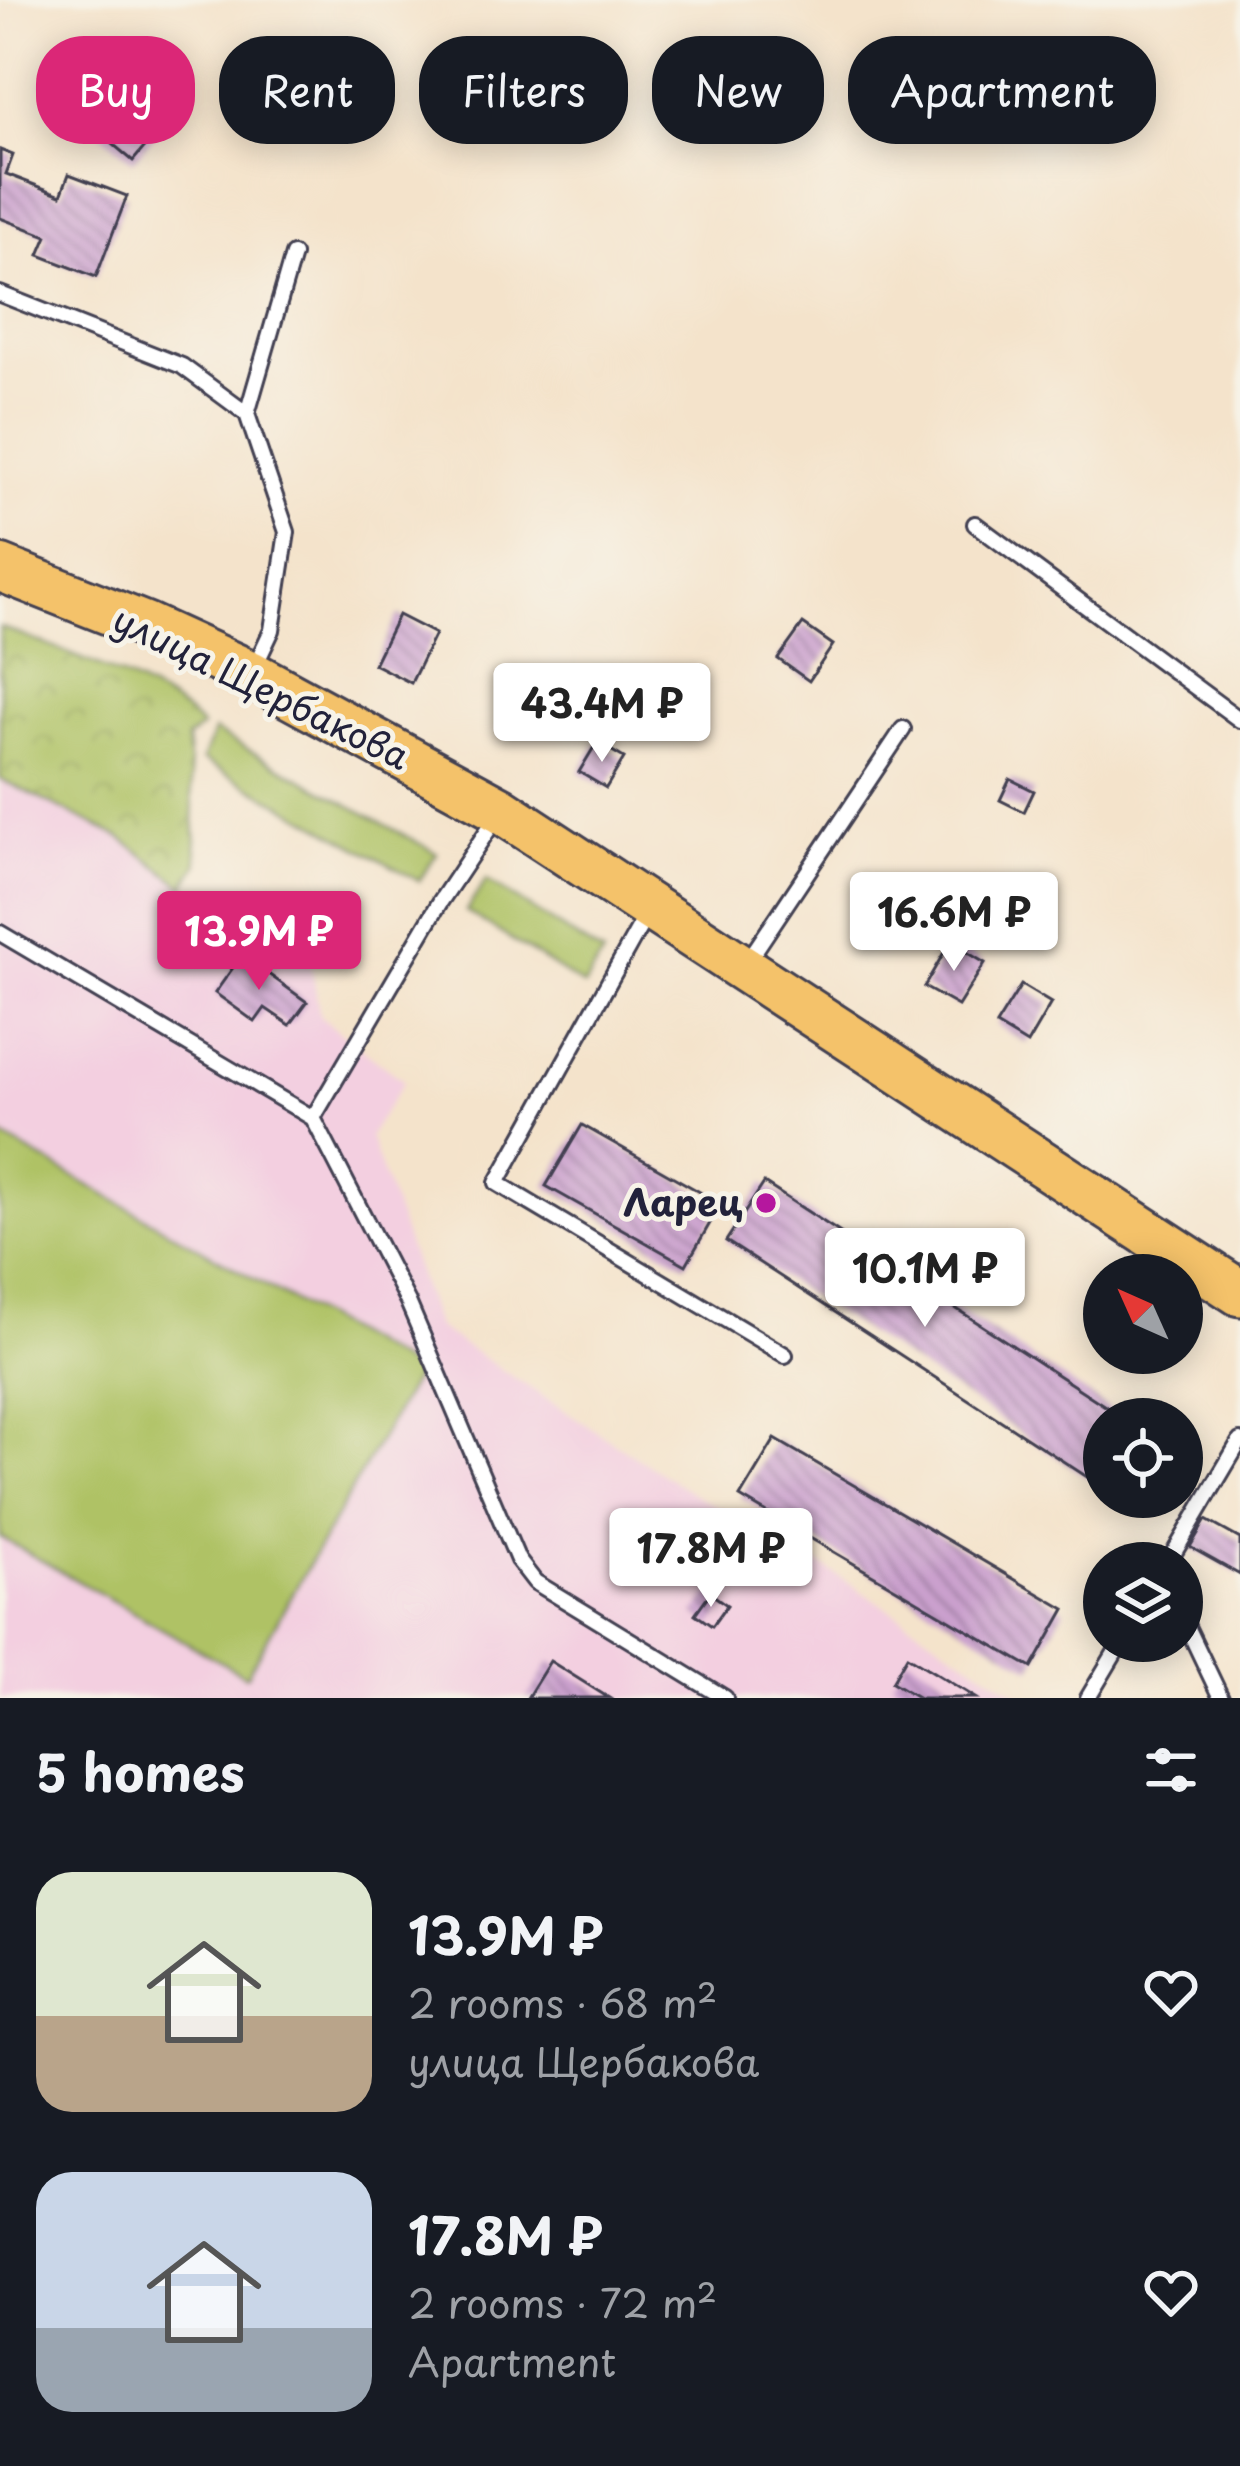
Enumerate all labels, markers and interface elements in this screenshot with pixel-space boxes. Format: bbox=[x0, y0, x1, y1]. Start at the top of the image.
chip: Buy bbox=[36, 36, 195, 144]
chip: Rent bbox=[219, 36, 395, 144]
chip: Filters bbox=[419, 36, 628, 144]
chip: New bbox=[652, 36, 824, 144]
chip: Apartment bbox=[848, 36, 1156, 144]
street label: улица Щербакова bbox=[104, 591, 420, 782]
pin: 43.4M ₽ bbox=[491, 663, 713, 765]
text: 43.4M ₽ bbox=[520, 672, 684, 731]
pin: 16.6M ₽ bbox=[843, 872, 1065, 974]
text: 16.6M ₽ bbox=[877, 881, 1031, 940]
pin: 13.9M ₽ bbox=[148, 891, 370, 993]
text: 13.9M ₽ bbox=[184, 900, 334, 959]
place label: Ларец bbox=[624, 1174, 743, 1228]
marker: Ларец bbox=[753, 1190, 779, 1216]
pin: 10.1M ₽ bbox=[814, 1228, 1036, 1330]
text: 10.1M ₽ bbox=[852, 1237, 998, 1296]
north arrow bbox=[1083, 1254, 1203, 1374]
map controls bbox=[1083, 1254, 1203, 1662]
button: locate bbox=[1083, 1398, 1203, 1518]
pin: 17.8M ₽ bbox=[600, 1508, 822, 1610]
text: 17.8M ₽ bbox=[636, 1517, 786, 1576]
button: layers bbox=[1083, 1542, 1203, 1662]
text: 5 homes bbox=[36, 1732, 245, 1809]
icon: filters bbox=[1138, 1737, 1204, 1803]
text: 13.9M ₽ bbox=[408, 1895, 604, 1972]
icon: home bbox=[132, 1920, 276, 2064]
icon: heart bbox=[1138, 1959, 1204, 2025]
text: 2 rooms · 68 m² bbox=[408, 1972, 717, 2031]
text: улица Щербакова bbox=[408, 2031, 759, 2090]
text: 17.8M ₽ bbox=[408, 2195, 603, 2272]
icon: home bbox=[132, 2220, 276, 2364]
icon: heart bbox=[1138, 2259, 1204, 2325]
text: 2 rooms · 72 m² bbox=[408, 2272, 717, 2331]
text: Apartment bbox=[408, 2331, 616, 2390]

